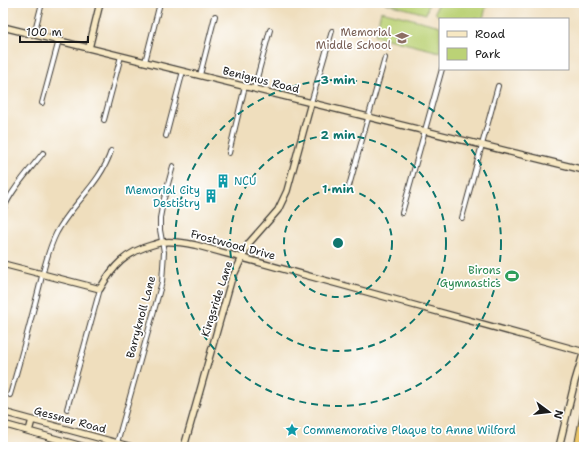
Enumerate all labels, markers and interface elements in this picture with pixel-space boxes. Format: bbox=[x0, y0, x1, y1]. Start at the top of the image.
scale bar bbox=[20, 18, 88, 44]
legend bbox=[439, 18, 569, 70]
text: 100 m bbox=[26, 24, 62, 40]
place label: Memorial Middle School bbox=[316, 25, 392, 53]
text: Road bbox=[475, 26, 506, 42]
school or university icon: Memorial Middle School bbox=[394, 30, 410, 46]
text: Park bbox=[475, 46, 501, 62]
street label: Benignus Road bbox=[221, 63, 301, 97]
text: 3 min bbox=[321, 72, 356, 88]
text: 2 min bbox=[321, 127, 356, 143]
building icon: NCU bbox=[215, 173, 231, 189]
place label: NCU bbox=[234, 174, 256, 189]
text: 1 min bbox=[322, 181, 354, 197]
place label: Memorial City Destistry bbox=[125, 183, 200, 211]
building icon: Memorial City Destistry bbox=[203, 188, 219, 204]
street label: Frostwood Drive bbox=[189, 226, 277, 264]
centre of rings bbox=[331, 236, 345, 250]
street label: Kingsride Lane bbox=[198, 259, 236, 339]
place label: Birons Gymnastics bbox=[440, 263, 501, 291]
sports icon: Birons Gymnastics bbox=[504, 268, 520, 284]
street label: Barryknoll Lane bbox=[123, 274, 159, 360]
north arrow bbox=[529, 392, 569, 432]
street label: Gessner Road bbox=[32, 403, 108, 437]
text: N bbox=[550, 408, 567, 421]
place icon: Commemorative Plaque to Anne Wilford bbox=[284, 422, 300, 438]
place label: Commemorative Plaque to Anne Wilford bbox=[303, 423, 516, 438]

